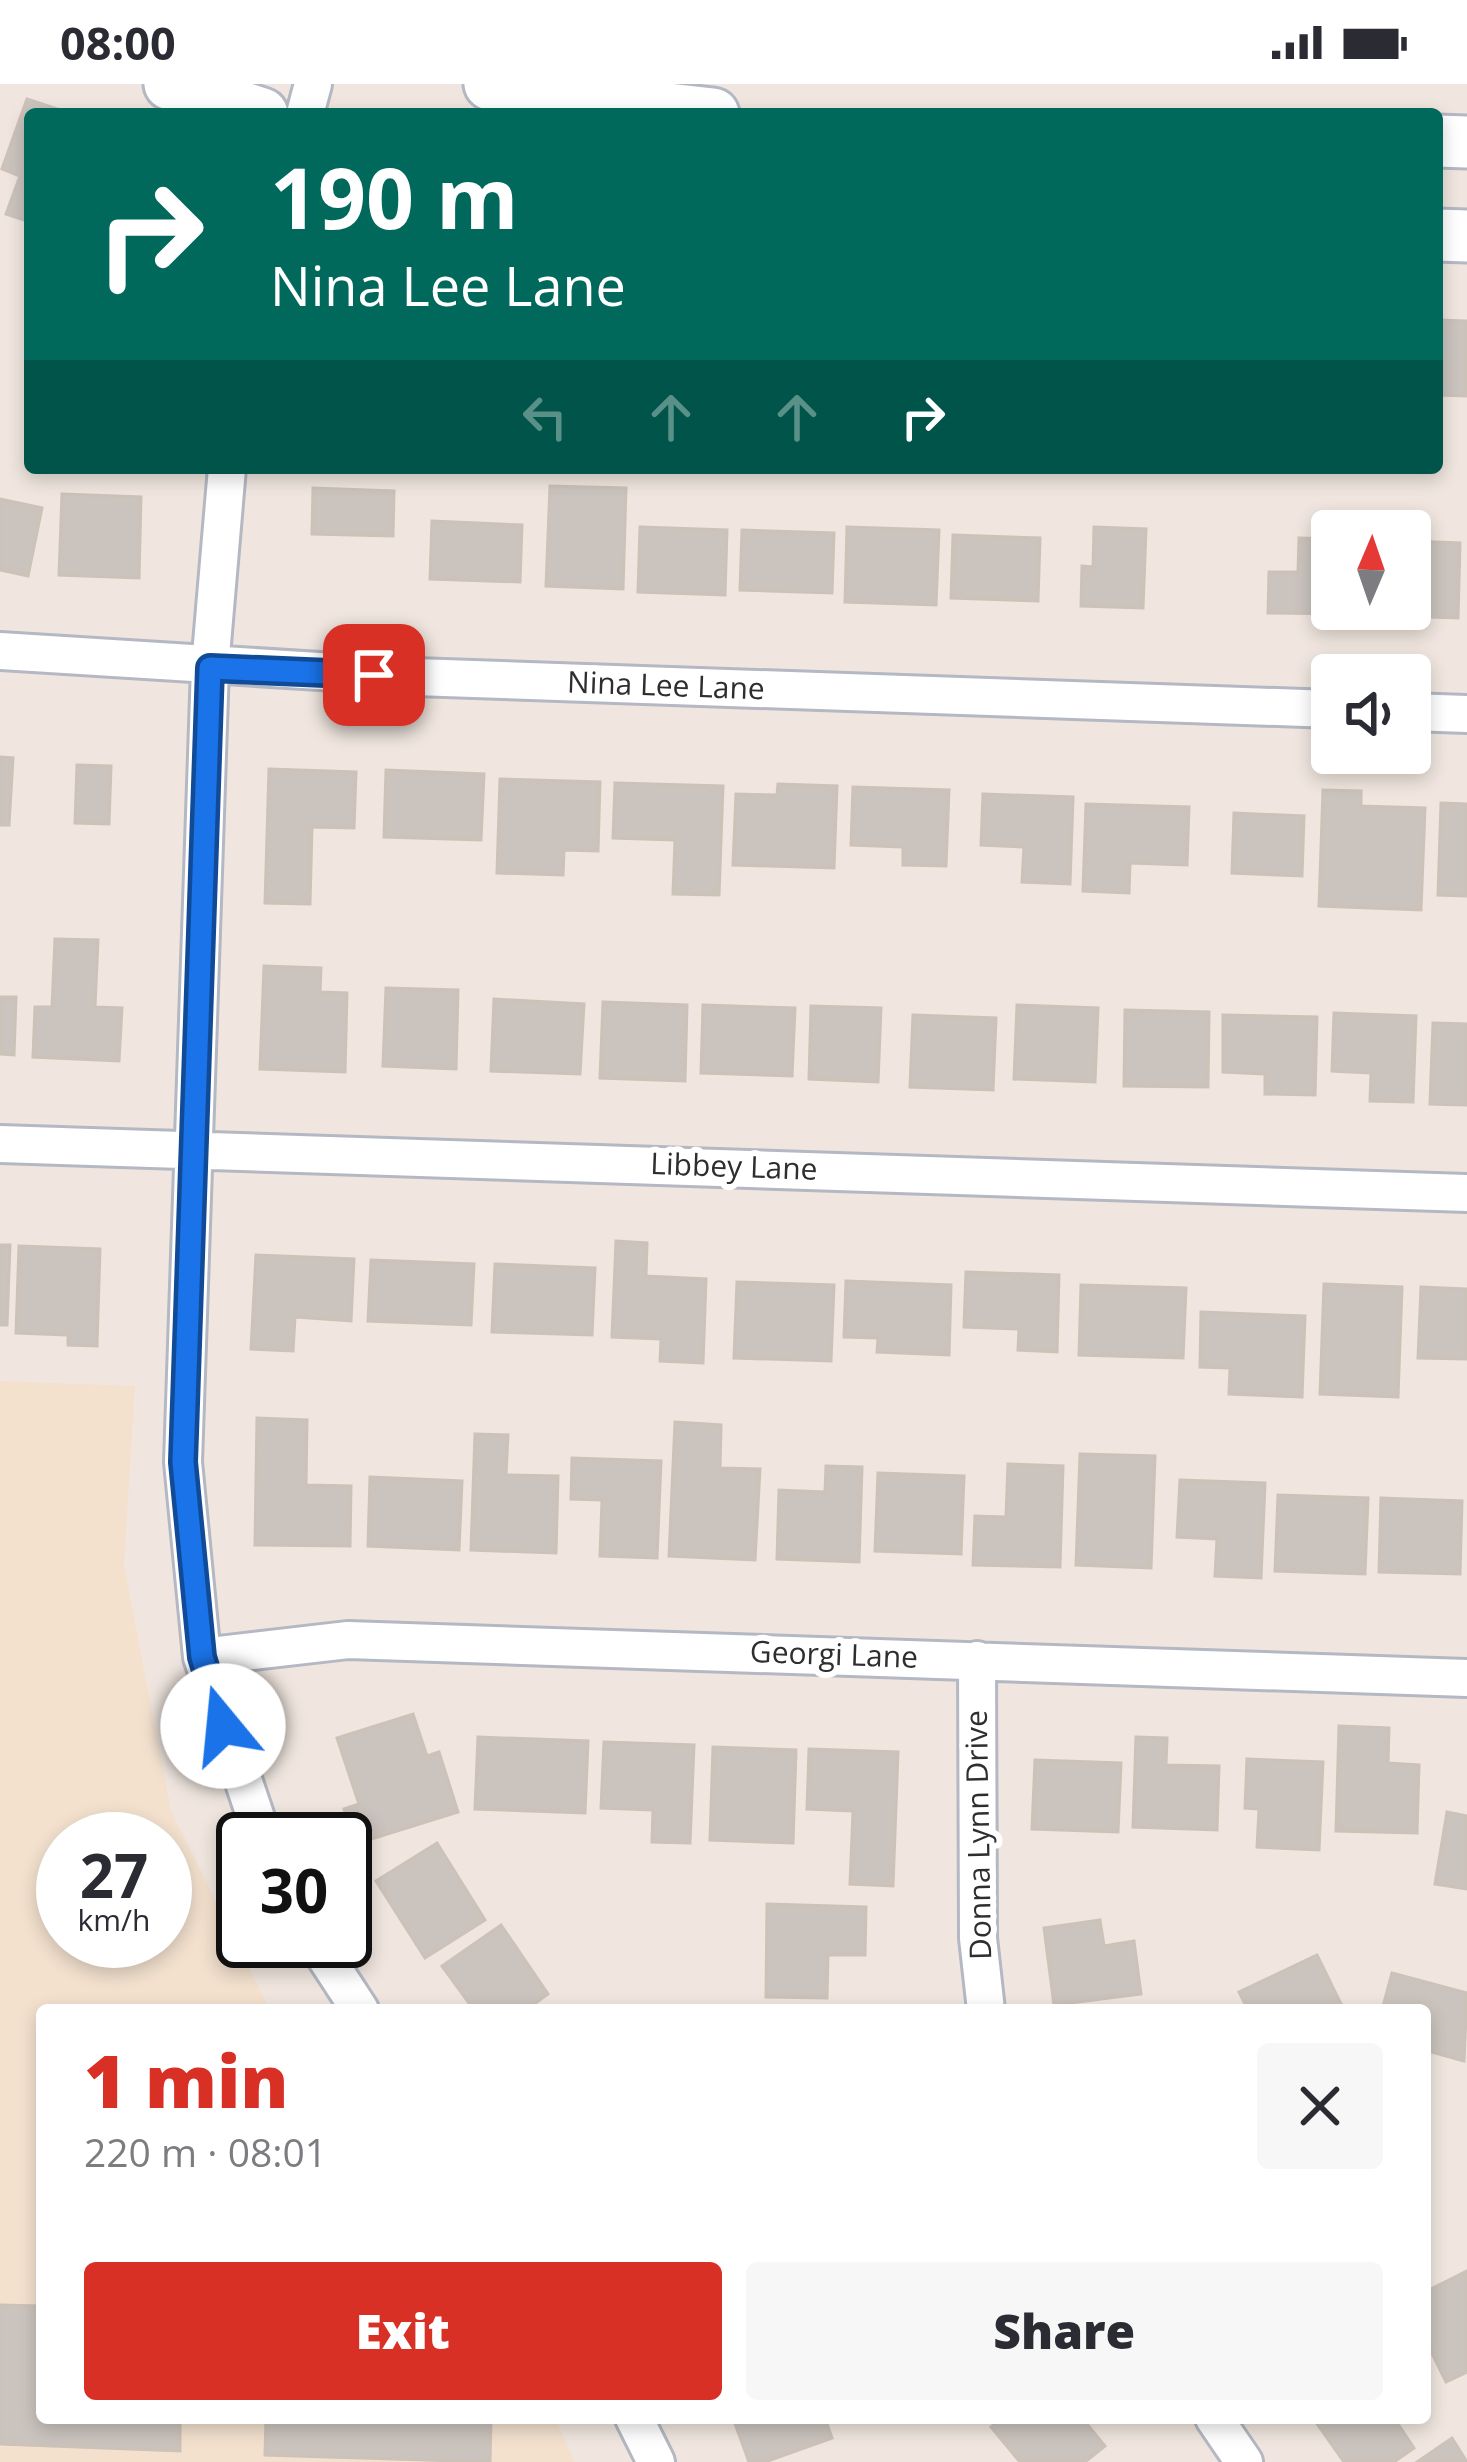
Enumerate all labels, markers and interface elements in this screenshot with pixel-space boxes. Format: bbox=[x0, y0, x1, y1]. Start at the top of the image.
text: 08:00 bbox=[60, 12, 176, 73]
text: 190 m bbox=[270, 139, 518, 254]
icon: right bbox=[72, 156, 228, 312]
text: Nina Lee Lane bbox=[270, 248, 626, 322]
icon: left bbox=[512, 384, 578, 450]
icon: ahead bbox=[638, 384, 704, 450]
icon: ahead bbox=[764, 384, 830, 450]
icon: right bbox=[890, 384, 956, 450]
north arrow bbox=[1311, 510, 1431, 630]
map controls bbox=[1311, 510, 1431, 774]
pin bbox=[323, 624, 425, 726]
icon: arrive bbox=[341, 642, 407, 708]
button: sound bbox=[1311, 654, 1431, 774]
street label: Nina Lee Lane bbox=[567, 661, 766, 708]
street label: Libbey Lane bbox=[650, 1142, 818, 1189]
street label: Georgi Lane bbox=[749, 1630, 919, 1677]
position arrow bbox=[160, 1663, 286, 1789]
street label: Donna Lynn Drive bbox=[955, 1710, 1000, 1960]
speed limit sign: 30 bbox=[216, 1812, 372, 1968]
text: 27 bbox=[80, 1834, 148, 1916]
text: km/h bbox=[78, 1899, 150, 1940]
text: 1 min bbox=[84, 2031, 289, 2129]
button: close bbox=[1257, 2043, 1383, 2169]
text: 220 m · 08:01 bbox=[84, 2125, 327, 2178]
button: Exit bbox=[84, 2262, 722, 2400]
button: Share bbox=[746, 2262, 1383, 2400]

